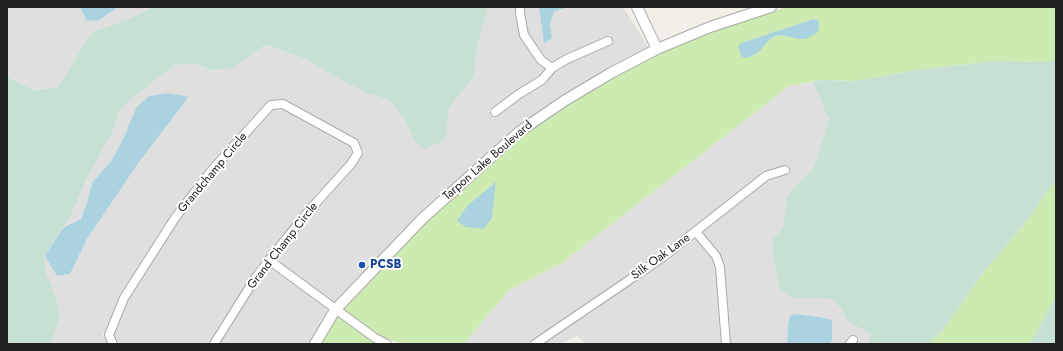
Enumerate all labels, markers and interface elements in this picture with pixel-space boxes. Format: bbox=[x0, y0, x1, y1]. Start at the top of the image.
street label: Tarpon Lake Boulevard bbox=[440, 118, 536, 204]
street label: Grandchamp Circle bbox=[175, 130, 251, 216]
street label: Grand Champ Circle bbox=[245, 200, 321, 292]
street label: Silk Oak Lane bbox=[629, 231, 693, 283]
place label: PCSB bbox=[370, 258, 401, 272]
marker: PCSB bbox=[357, 260, 367, 270]

